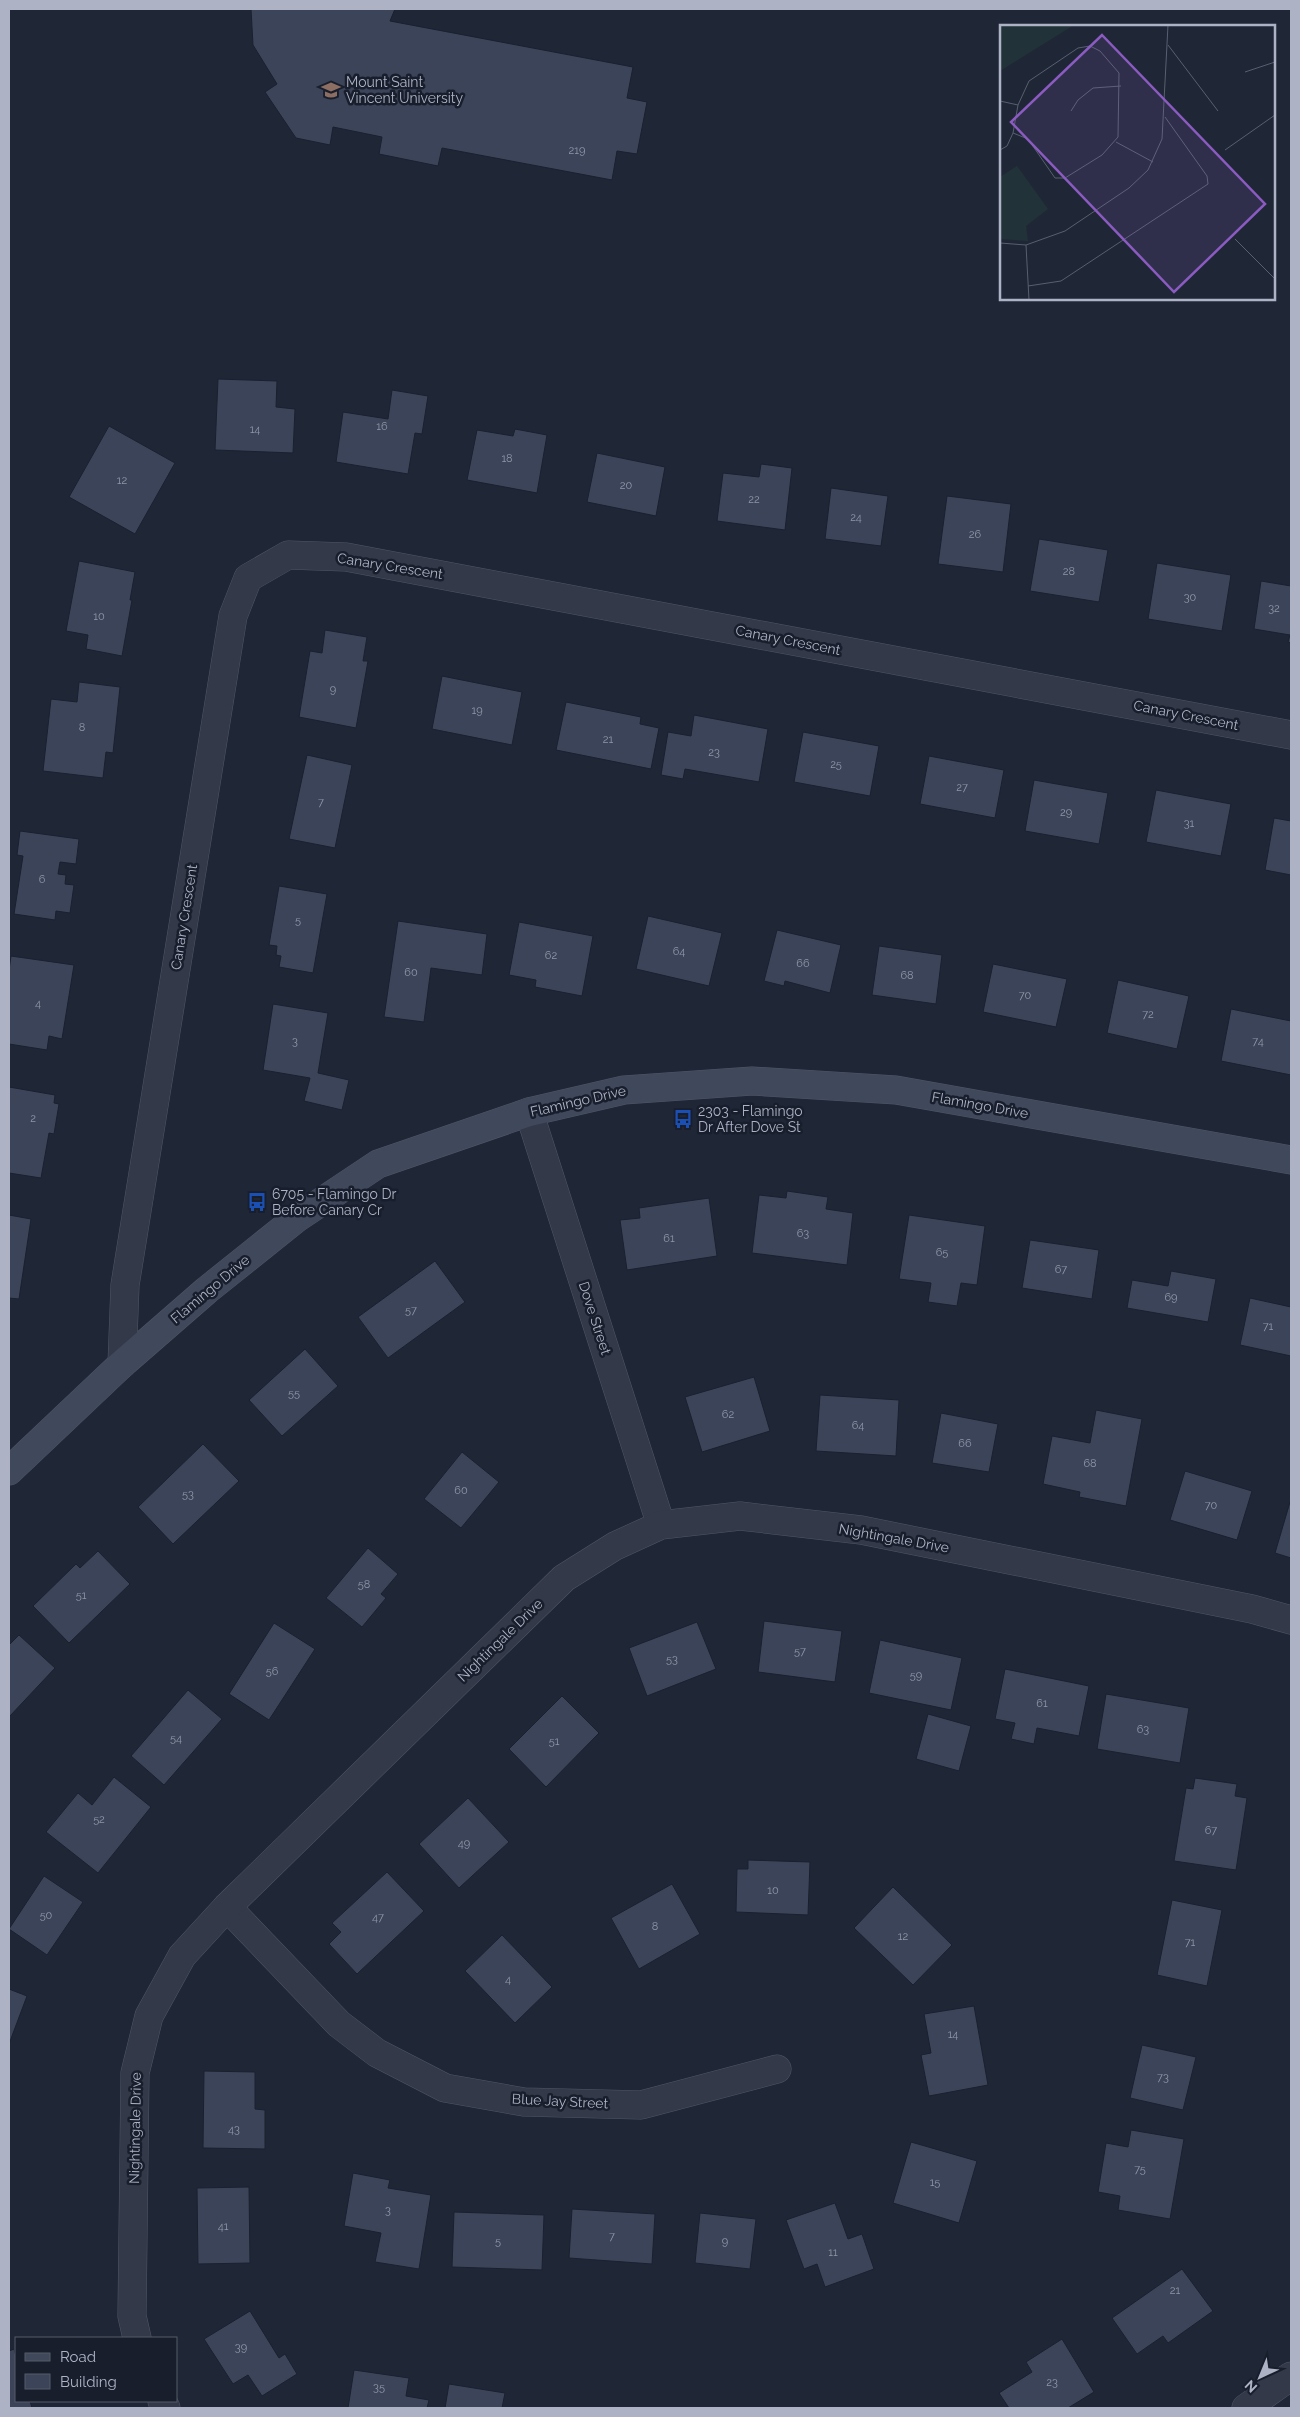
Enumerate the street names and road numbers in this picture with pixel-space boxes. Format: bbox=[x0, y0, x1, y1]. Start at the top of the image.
street label: Canary Crescent bbox=[336, 550, 444, 582]
street label: Canary Crescent bbox=[734, 622, 842, 658]
street label: Canary Crescent bbox=[1132, 697, 1240, 733]
street label: Canary Crescent bbox=[168, 863, 200, 971]
street label: Flamingo Drive bbox=[529, 1082, 627, 1120]
street label: Flamingo Drive bbox=[930, 1089, 1030, 1121]
street label: Flamingo Drive bbox=[167, 1251, 253, 1327]
street label: Dove Street bbox=[576, 1279, 614, 1357]
street label: Nightingale Drive bbox=[838, 1520, 950, 1556]
street label: Nightingale Drive bbox=[454, 1595, 546, 1685]
street label: Nightingale Drive bbox=[126, 2072, 144, 2184]
street label: Blue Jay Street bbox=[511, 2090, 609, 2112]

